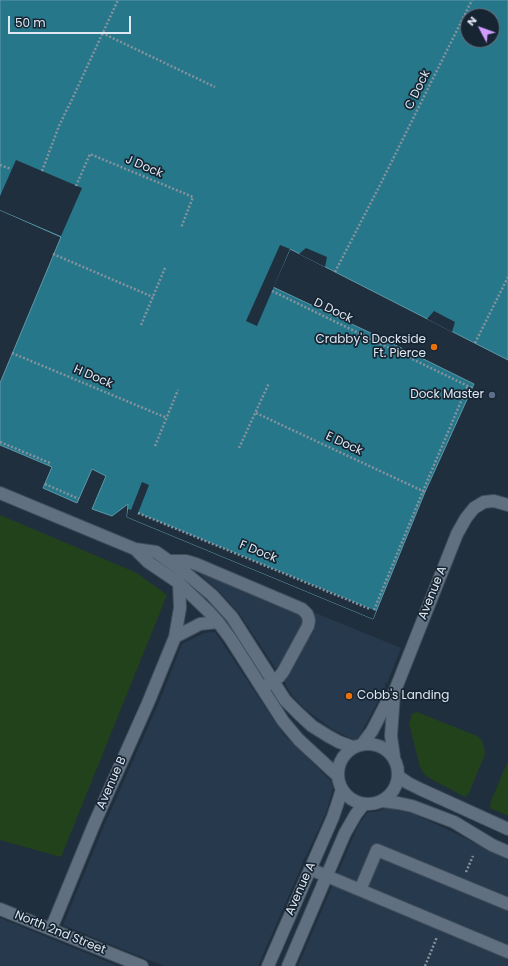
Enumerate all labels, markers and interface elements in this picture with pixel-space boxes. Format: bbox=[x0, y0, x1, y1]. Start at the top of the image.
scale bar bbox=[10, 8, 133, 34]
north arrow bbox=[460, 8, 500, 48]
text: N bbox=[463, 12, 480, 29]
text: 50 m bbox=[15, 14, 46, 31]
street label: C Dock bbox=[402, 68, 434, 112]
street label: J Dock bbox=[123, 153, 165, 181]
street label: D Dock bbox=[311, 295, 355, 327]
place label: Crabby's Dockside Ft. Pierce bbox=[315, 333, 426, 361]
marker: Crabby's Dockside Ft. Pierce bbox=[429, 342, 439, 352]
street label: H Dock bbox=[71, 362, 115, 392]
place label: Dock Master bbox=[410, 388, 484, 402]
marker: Dock Master bbox=[487, 390, 497, 400]
street label: E Dock bbox=[323, 429, 365, 459]
street label: F Dock bbox=[237, 538, 279, 566]
street label: Avenue A bbox=[416, 564, 450, 622]
place label: Cobb's Landing bbox=[357, 689, 449, 703]
marker: Cobb's Landing bbox=[344, 691, 354, 701]
street label: Avenue B bbox=[94, 755, 130, 811]
street label: Avenue A bbox=[283, 860, 319, 918]
street label: North 2nd Street bbox=[12, 908, 108, 958]

